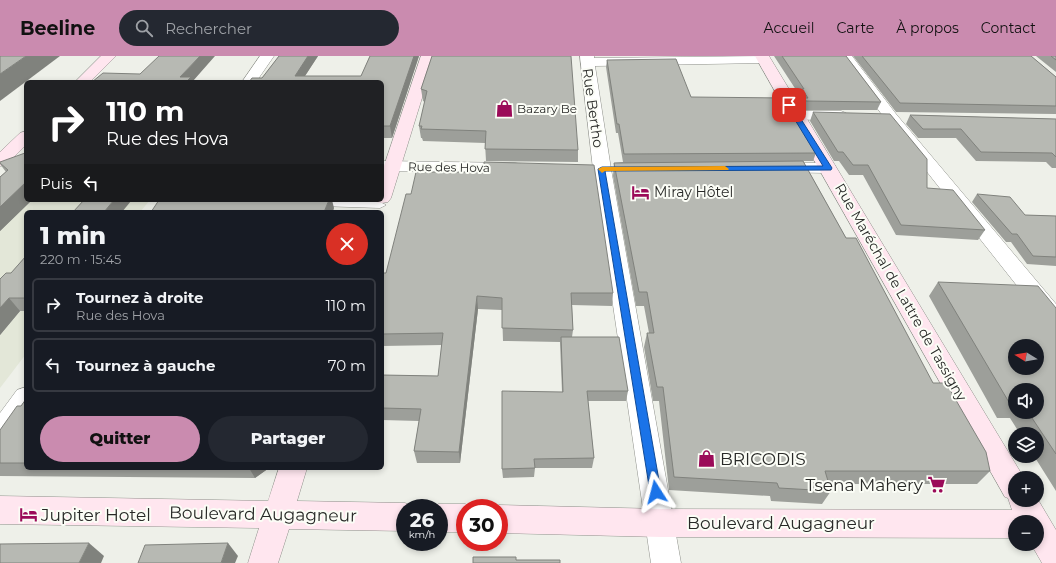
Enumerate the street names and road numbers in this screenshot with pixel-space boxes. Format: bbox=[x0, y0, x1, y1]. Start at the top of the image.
street label: Rue Bertho bbox=[578, 67, 608, 149]
street label: Rue des Hova bbox=[408, 159, 490, 175]
street label: Rue Maréchal de Lattre de Tassigny bbox=[831, 180, 971, 404]
street label: Boulevard Augagneur bbox=[169, 502, 357, 526]
street label: Boulevard Augagneur bbox=[687, 513, 875, 533]

